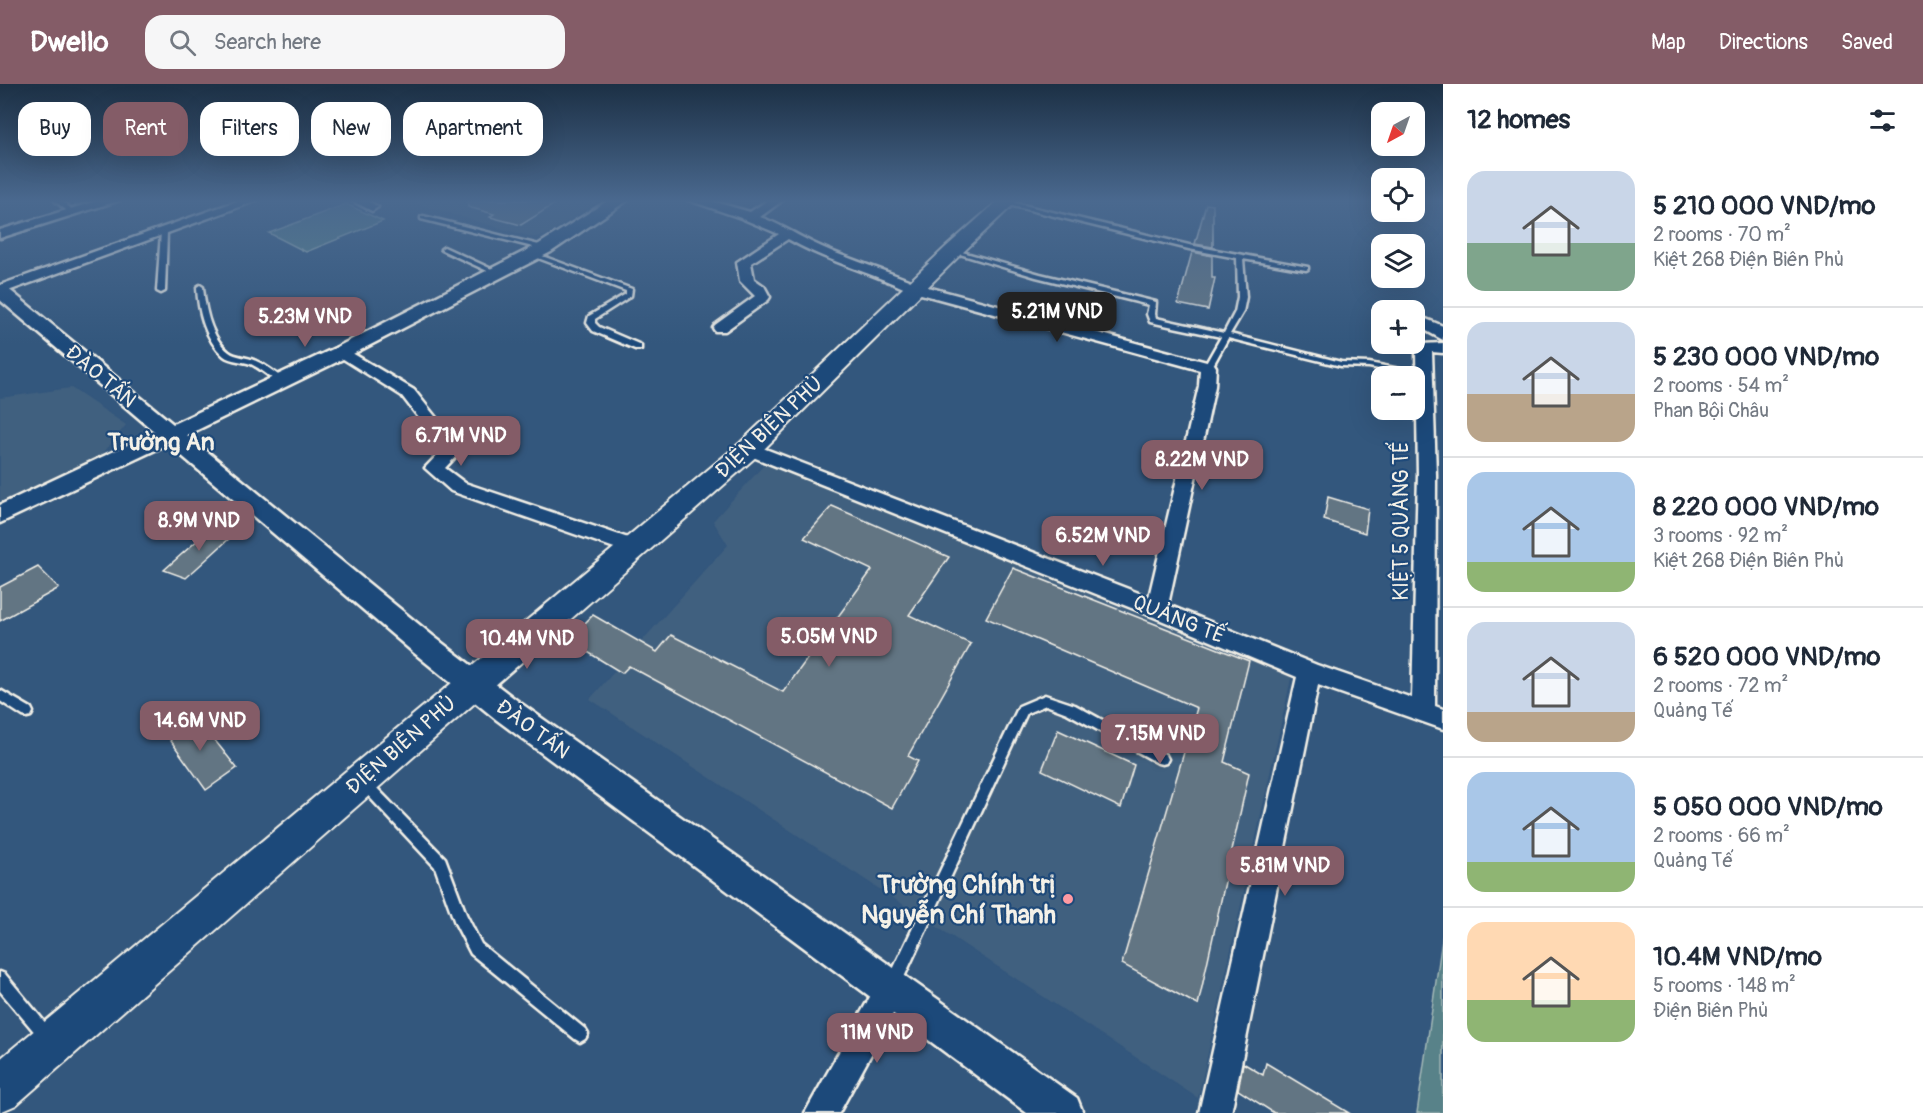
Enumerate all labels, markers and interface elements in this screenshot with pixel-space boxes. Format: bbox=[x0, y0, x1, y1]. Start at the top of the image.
search box bbox=[145, 15, 565, 69]
text: Dwello bbox=[30, 25, 109, 60]
icon: search bbox=[166, 26, 199, 59]
text: Search here bbox=[214, 28, 321, 56]
text: Map bbox=[1651, 29, 1686, 56]
text: Directions bbox=[1719, 29, 1808, 56]
text: Saved bbox=[1841, 29, 1893, 56]
chip: Buy bbox=[18, 102, 91, 156]
chip: Rent bbox=[103, 102, 188, 156]
chip: Filters bbox=[200, 102, 299, 156]
chip: New bbox=[311, 102, 391, 156]
chip: Apartment bbox=[403, 102, 543, 156]
north arrow bbox=[1371, 102, 1425, 156]
map controls bbox=[1371, 102, 1425, 420]
text: 12 homes bbox=[1467, 104, 1570, 136]
icon: filters bbox=[1866, 104, 1899, 137]
button: locate bbox=[1371, 168, 1425, 222]
text: 5 210 000 VND/mo bbox=[1653, 190, 1876, 222]
icon: home bbox=[1515, 195, 1587, 267]
text: 2 rooms · 70 m² bbox=[1653, 222, 1791, 247]
button: layers bbox=[1371, 234, 1425, 288]
text: Kiệt 268 Điện Biên Phủ bbox=[1653, 247, 1844, 272]
pin: 5.21M VND bbox=[988, 292, 1126, 343]
pin: 5.23M VND bbox=[236, 297, 374, 348]
text: 5.21M VND bbox=[1012, 299, 1103, 324]
button: + bbox=[1371, 300, 1425, 354]
text: 5.23M VND bbox=[258, 304, 352, 329]
street label: ĐÀO TẤN bbox=[60, 337, 144, 414]
text: 5 230 000 VND/mo bbox=[1653, 341, 1879, 373]
icon: home bbox=[1515, 346, 1587, 418]
button: − bbox=[1371, 366, 1425, 420]
street label: ĐIỆN BIÊN PHỦ bbox=[709, 370, 829, 484]
text: 2 rooms · 54 m² bbox=[1653, 373, 1789, 398]
text: Phan Bội Châu bbox=[1653, 398, 1769, 423]
pin: 6.71M VND bbox=[392, 416, 530, 467]
text: 6.71M VND bbox=[415, 423, 507, 448]
district label: Trường An bbox=[106, 428, 215, 457]
pin: 8.22M VND bbox=[1133, 440, 1271, 491]
street label: KIỆT 5 QUẢNG TẾ bbox=[1385, 441, 1415, 601]
text: 8.22M VND bbox=[1155, 447, 1249, 472]
text: 8 220 000 VND/mo bbox=[1653, 491, 1879, 523]
icon: home bbox=[1515, 496, 1587, 568]
pin: 8.9M VND bbox=[137, 501, 261, 552]
text: 8.9M VND bbox=[158, 508, 240, 533]
pin: 6.52M VND bbox=[1034, 516, 1172, 567]
text: 6.52M VND bbox=[1056, 523, 1150, 548]
text: 3 rooms · 92 m² bbox=[1653, 523, 1788, 548]
text: Kiệt 268 Điện Biên Phủ bbox=[1653, 548, 1844, 573]
street label: QUẢNG TẾ bbox=[1129, 586, 1230, 650]
pin: 5.05M VND bbox=[760, 617, 898, 668]
pin: 10.4M VND bbox=[458, 619, 596, 670]
text: 5.05M VND bbox=[781, 624, 877, 649]
text: 10.4M VND bbox=[480, 626, 574, 651]
text: 6 520 000 VND/mo bbox=[1653, 641, 1881, 673]
icon: home bbox=[1515, 646, 1587, 718]
text: 2 rooms · 72 m² bbox=[1653, 673, 1788, 698]
street label: ĐIỆN BIÊN PHỦ bbox=[340, 689, 462, 801]
street label: ĐÀO TẤN bbox=[491, 691, 577, 765]
text: Quảng Tế bbox=[1653, 698, 1733, 723]
pin: 14.6M VND bbox=[131, 701, 269, 752]
text: 14.6M VND bbox=[154, 708, 246, 733]
pin: 7.15M VND bbox=[1091, 714, 1229, 765]
text: 7.15M VND bbox=[1115, 721, 1205, 746]
text: 5 050 000 VND/mo bbox=[1653, 791, 1883, 823]
icon: home bbox=[1515, 796, 1587, 868]
text: 2 rooms · 66 m² bbox=[1653, 823, 1790, 848]
pin: 5.81M VND bbox=[1216, 846, 1354, 897]
text: Quảng Tế bbox=[1653, 848, 1733, 873]
text: 5.81M VND bbox=[1240, 853, 1330, 878]
place label: Trường Chính trị Nguyễn Chí Thanh bbox=[861, 869, 1056, 931]
marker: Trường Chính trị Nguyễn Chí Thanh bbox=[1061, 892, 1075, 906]
text: 10.4M VND/mo bbox=[1653, 941, 1822, 973]
icon: home bbox=[1515, 946, 1587, 1018]
text: 5 rooms · 148 m² bbox=[1653, 973, 1796, 998]
text: Điện Biên Phủ bbox=[1653, 998, 1768, 1023]
pin: 11M VND bbox=[822, 1013, 932, 1064]
text: 11M VND bbox=[841, 1020, 913, 1045]

